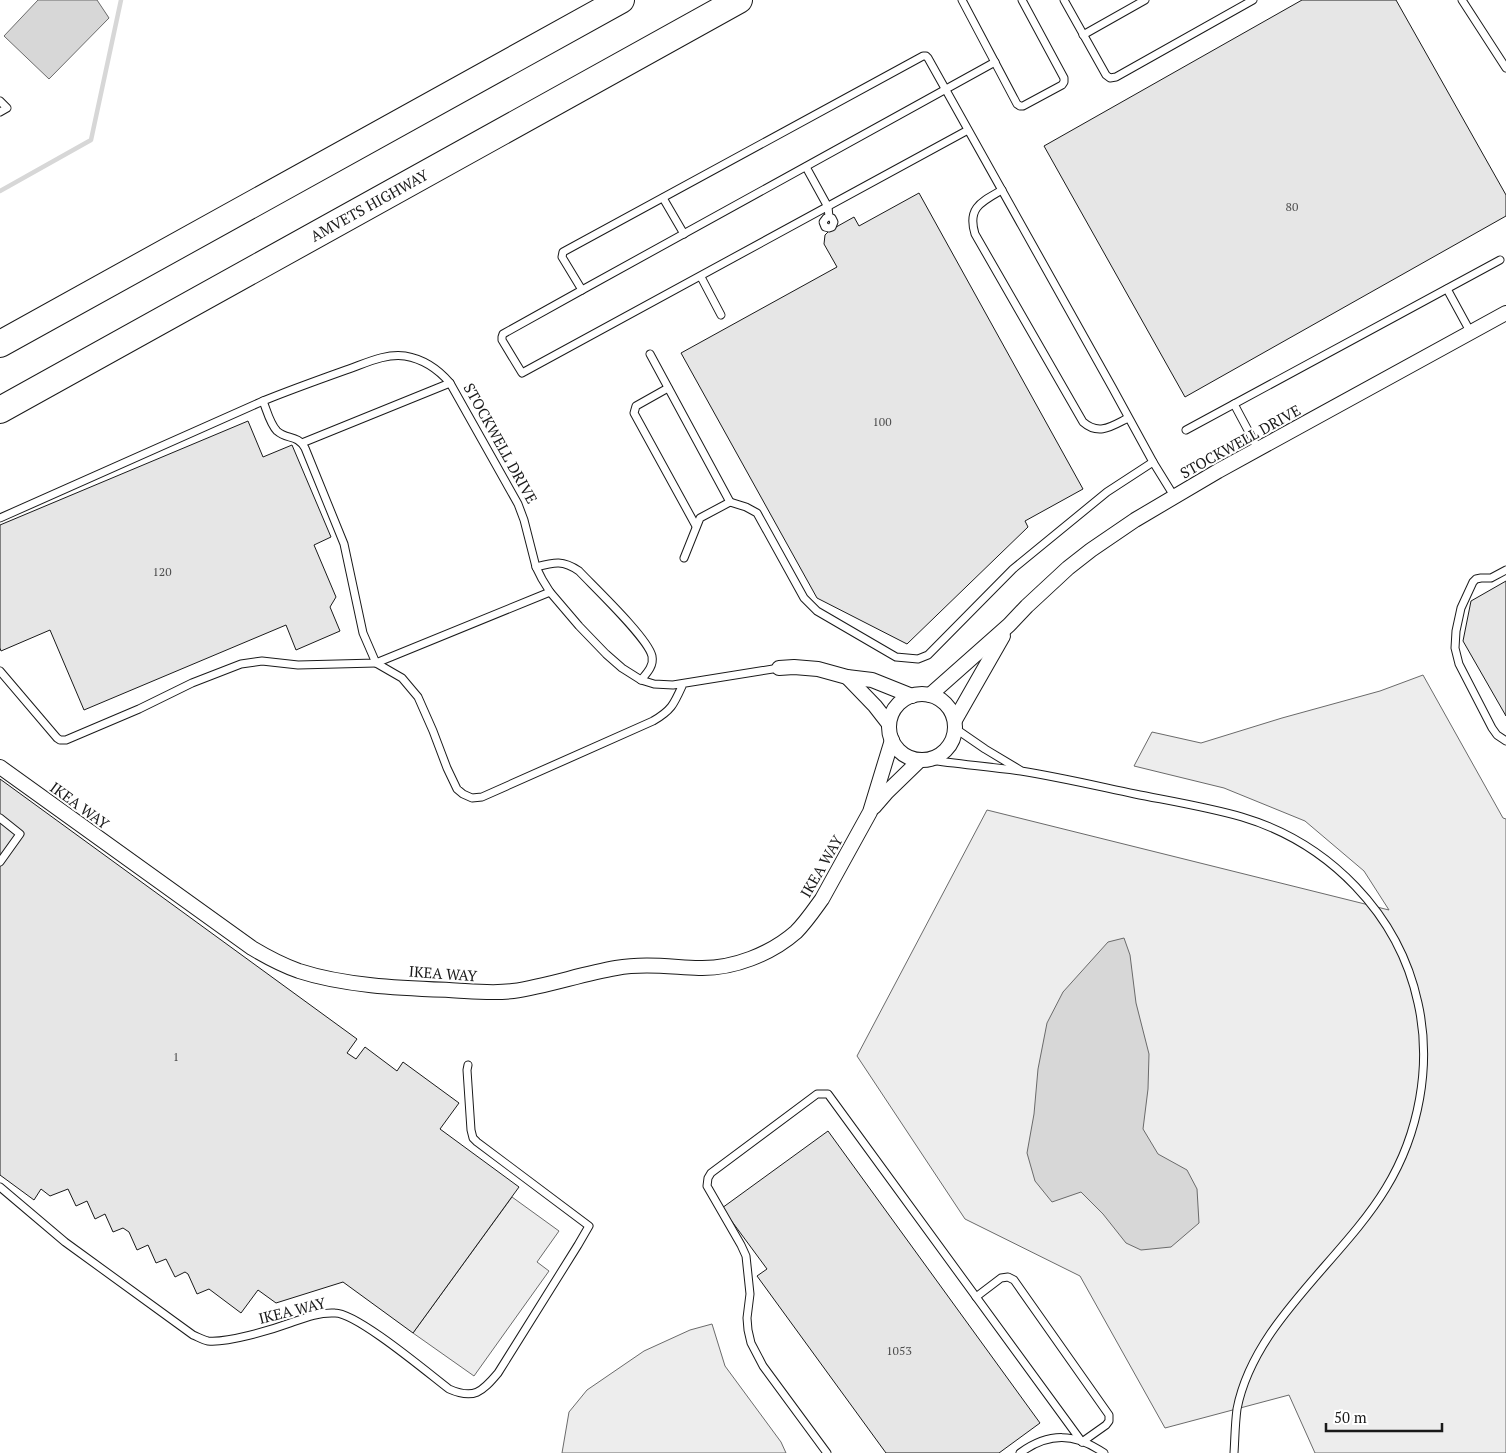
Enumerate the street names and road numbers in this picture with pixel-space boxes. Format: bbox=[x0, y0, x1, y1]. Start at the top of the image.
street label: AMVETS HIGHWAY bbox=[306, 164, 432, 246]
street label: STOCKWELL DRIVE bbox=[460, 379, 542, 507]
street label: STOCKWELL DRIVE bbox=[1176, 400, 1304, 482]
street label: IKEA WAY bbox=[46, 777, 114, 833]
street label: IKEA WAY bbox=[795, 831, 847, 901]
street label: IKEA WAY bbox=[408, 961, 478, 985]
street label: IKEA WAY bbox=[256, 1292, 328, 1328]

